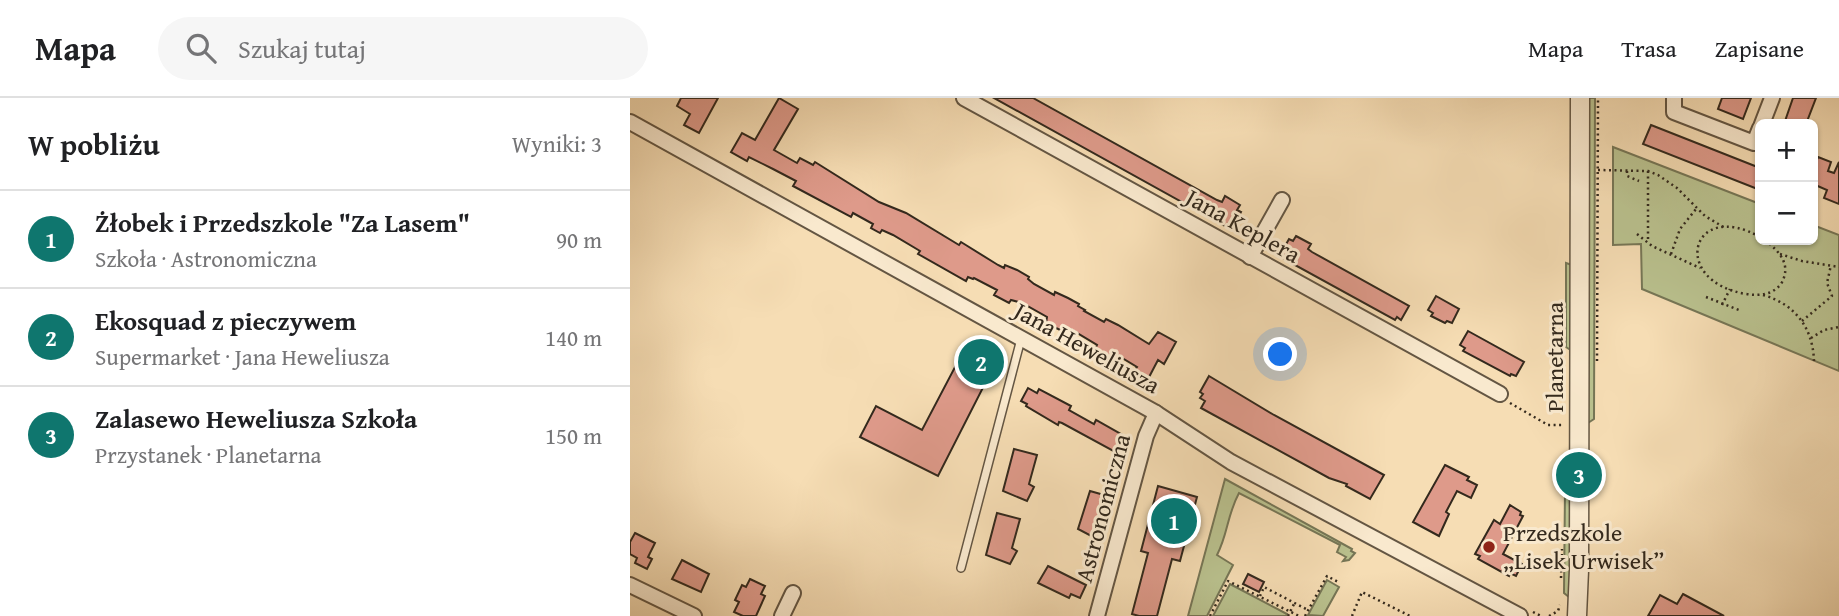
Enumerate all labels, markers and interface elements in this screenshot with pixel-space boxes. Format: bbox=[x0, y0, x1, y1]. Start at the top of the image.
search box bbox=[158, 17, 648, 80]
text: Mapa bbox=[35, 24, 116, 72]
icon: search bbox=[182, 29, 220, 67]
text: Szukaj tutaj bbox=[238, 29, 366, 68]
text: Mapa bbox=[1528, 31, 1583, 66]
text: Trasa bbox=[1621, 31, 1677, 66]
text: Zapisane bbox=[1715, 31, 1804, 66]
map controls bbox=[1755, 119, 1818, 245]
button: + bbox=[1755, 119, 1818, 182]
text: W pobliżu bbox=[28, 122, 160, 166]
text: Wyniki: 3 bbox=[512, 127, 602, 160]
street label: Jana Keplera bbox=[1177, 178, 1308, 272]
button: − bbox=[1755, 182, 1818, 245]
text: Żłobek i Przedszkole "Za Lasem" bbox=[95, 203, 470, 242]
text: 1 bbox=[45, 223, 57, 256]
text: 90 m bbox=[556, 223, 602, 256]
text: Szkoła · Astronomiczna bbox=[95, 242, 317, 275]
street label: Jana Heweliusza bbox=[1005, 292, 1167, 402]
text: Ekosquad z pieczywem bbox=[95, 301, 356, 340]
street label: Planetarna bbox=[1537, 301, 1572, 412]
text: 2 bbox=[45, 321, 57, 354]
text: 140 m bbox=[545, 321, 602, 354]
pin: 2 bbox=[958, 336, 1004, 388]
your location bbox=[1263, 337, 1297, 371]
text: Supermarket · Jana Heweliusza bbox=[95, 340, 390, 373]
text: Zalasewo Heweliusza Szkoła bbox=[95, 399, 417, 438]
text: 3 bbox=[45, 419, 57, 452]
text: 150 m bbox=[545, 419, 602, 452]
street label: Astronomiczna bbox=[1066, 429, 1139, 586]
text: Przystanek · Planetarna bbox=[95, 438, 321, 471]
pin: 3 bbox=[1556, 449, 1602, 501]
pin: 1 bbox=[1151, 495, 1197, 547]
place label: Przedszkole „Lisek Urwisek” bbox=[1503, 515, 1664, 578]
marker: Przedszkole „Lisek Urwisek” bbox=[1481, 539, 1497, 555]

